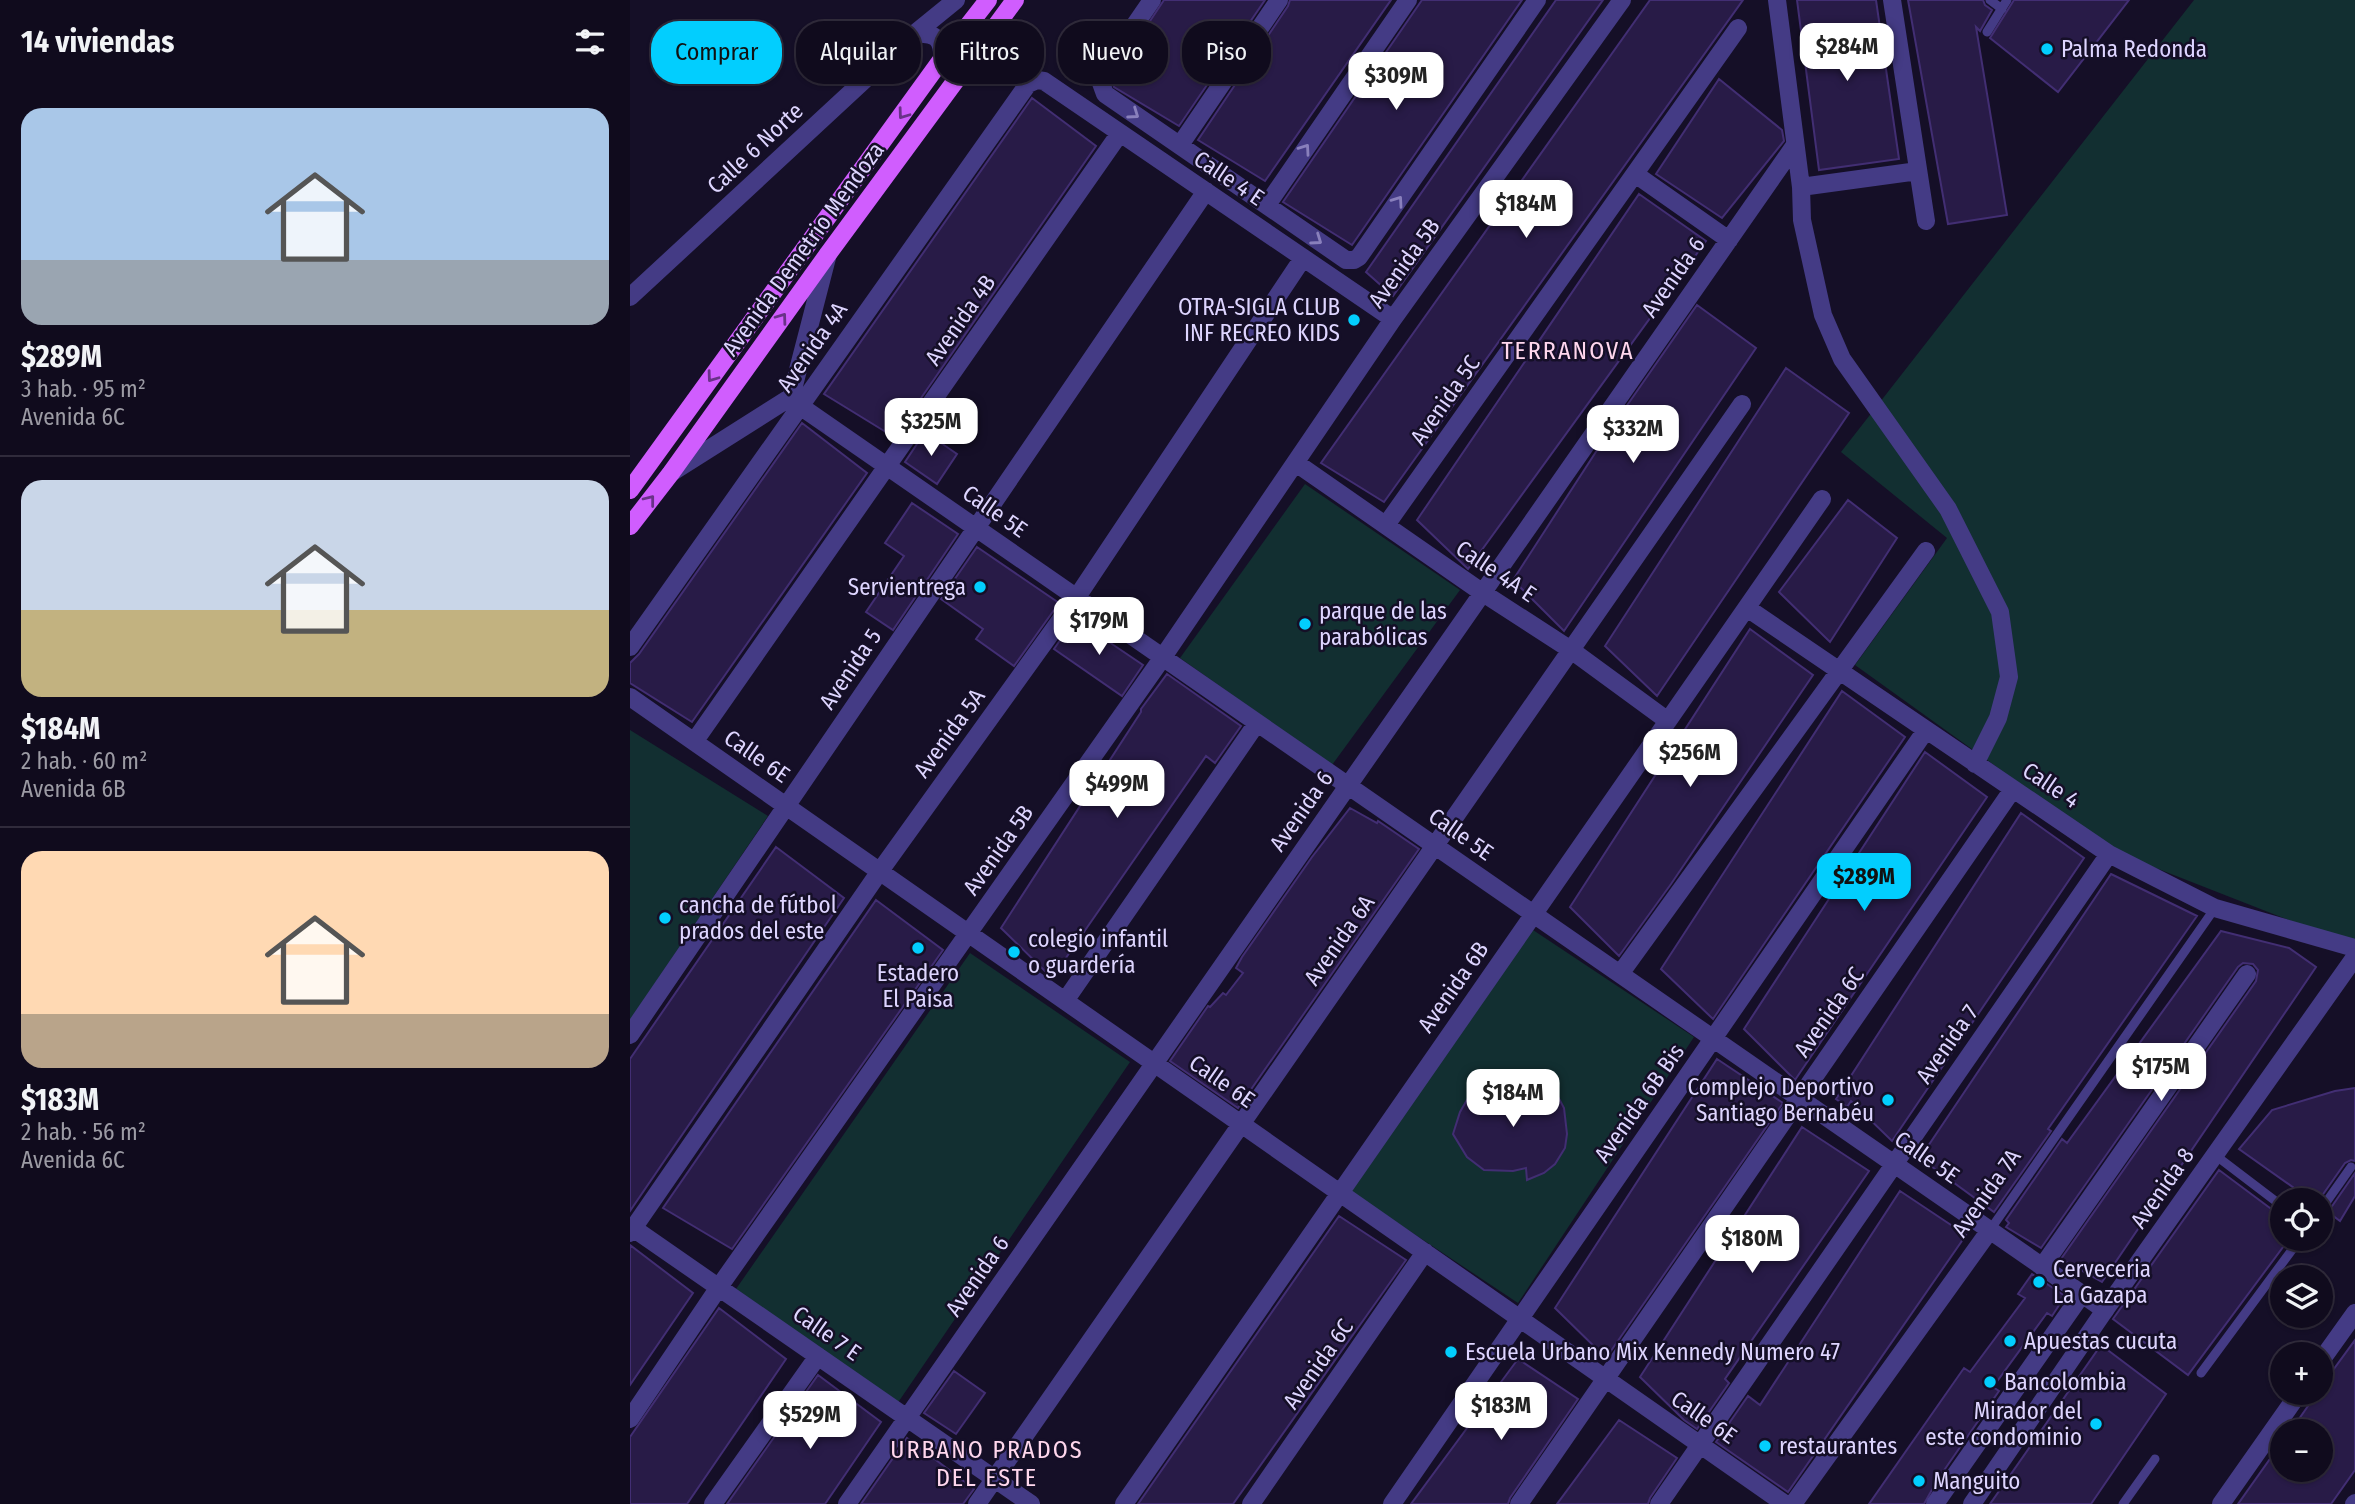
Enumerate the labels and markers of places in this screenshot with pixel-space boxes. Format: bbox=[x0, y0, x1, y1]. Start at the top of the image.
pin: $284M bbox=[1798, 24, 1896, 83]
place label: Palma Redonda bbox=[2061, 35, 2207, 63]
marker: Palma Redonda bbox=[2039, 41, 2055, 57]
pin: $309M bbox=[1347, 52, 1445, 112]
pin: $184M bbox=[1477, 180, 1575, 240]
place label: OTRA-SIGLA CLUB INF RECREO KIDS bbox=[1178, 293, 1340, 347]
marker: OTRA-SIGLA CLUB INF RECREO KIDS bbox=[1346, 312, 1362, 328]
pin: $325M bbox=[882, 398, 980, 458]
pin: $332M bbox=[1584, 406, 1682, 465]
place label: Servientrega bbox=[848, 573, 966, 601]
marker: Servientrega bbox=[972, 579, 988, 595]
place label: parque de las parabólicas bbox=[1319, 597, 1447, 651]
pin: $179M bbox=[1050, 598, 1148, 657]
marker: parque de las parabólicas bbox=[1297, 616, 1313, 632]
pin: $256M bbox=[1641, 730, 1739, 789]
pin: $499M bbox=[1068, 760, 1166, 820]
pin: $289M bbox=[1815, 853, 1913, 913]
place label: cancha de fútbol prados del este bbox=[679, 891, 837, 945]
marker: cancha de fútbol prados del este bbox=[657, 910, 673, 926]
place label: colegio infantil o guardería bbox=[1028, 925, 1168, 979]
marker: Estadero El Paisa bbox=[910, 940, 926, 956]
marker: colegio infantil o guardería bbox=[1006, 944, 1022, 960]
place label: Estadero El Paisa bbox=[877, 959, 959, 1013]
pin: $175M bbox=[2112, 1044, 2210, 1103]
pin: $184M bbox=[1464, 1070, 1562, 1129]
place label: Complejo Deportivo Santiago Bernabéu bbox=[1687, 1073, 1874, 1127]
marker: Complejo Deportivo Santiago Bernabéu bbox=[1880, 1092, 1896, 1108]
pin: $180M bbox=[1703, 1216, 1801, 1275]
place label: Cerveceria La Gazapa bbox=[2053, 1255, 2151, 1309]
marker: Cerveceria La Gazapa bbox=[2031, 1274, 2047, 1290]
place label: Apuestas cucuta bbox=[2024, 1327, 2177, 1355]
marker: Apuestas cucuta bbox=[2002, 1333, 2018, 1349]
place label: Escuela Urbano Mix Kennedy Numero 47 bbox=[1465, 1338, 1840, 1366]
marker: Escuela Urbano Mix Kennedy Numero 47 bbox=[1443, 1344, 1459, 1360]
place label: Bancolombia bbox=[2004, 1368, 2127, 1396]
marker: Bancolombia bbox=[1982, 1374, 1998, 1390]
pin: $183M bbox=[1452, 1382, 1550, 1442]
pin: $529M bbox=[761, 1392, 859, 1451]
place label: Mirador del este condominio bbox=[1925, 1397, 2082, 1451]
marker: Mirador del este condominio bbox=[2088, 1416, 2104, 1432]
place label: restaurantes bbox=[1779, 1432, 1897, 1460]
marker: restaurantes bbox=[1757, 1438, 1773, 1454]
place label: Manguito bbox=[1933, 1467, 2020, 1495]
marker: Manguito bbox=[1911, 1473, 1927, 1489]

